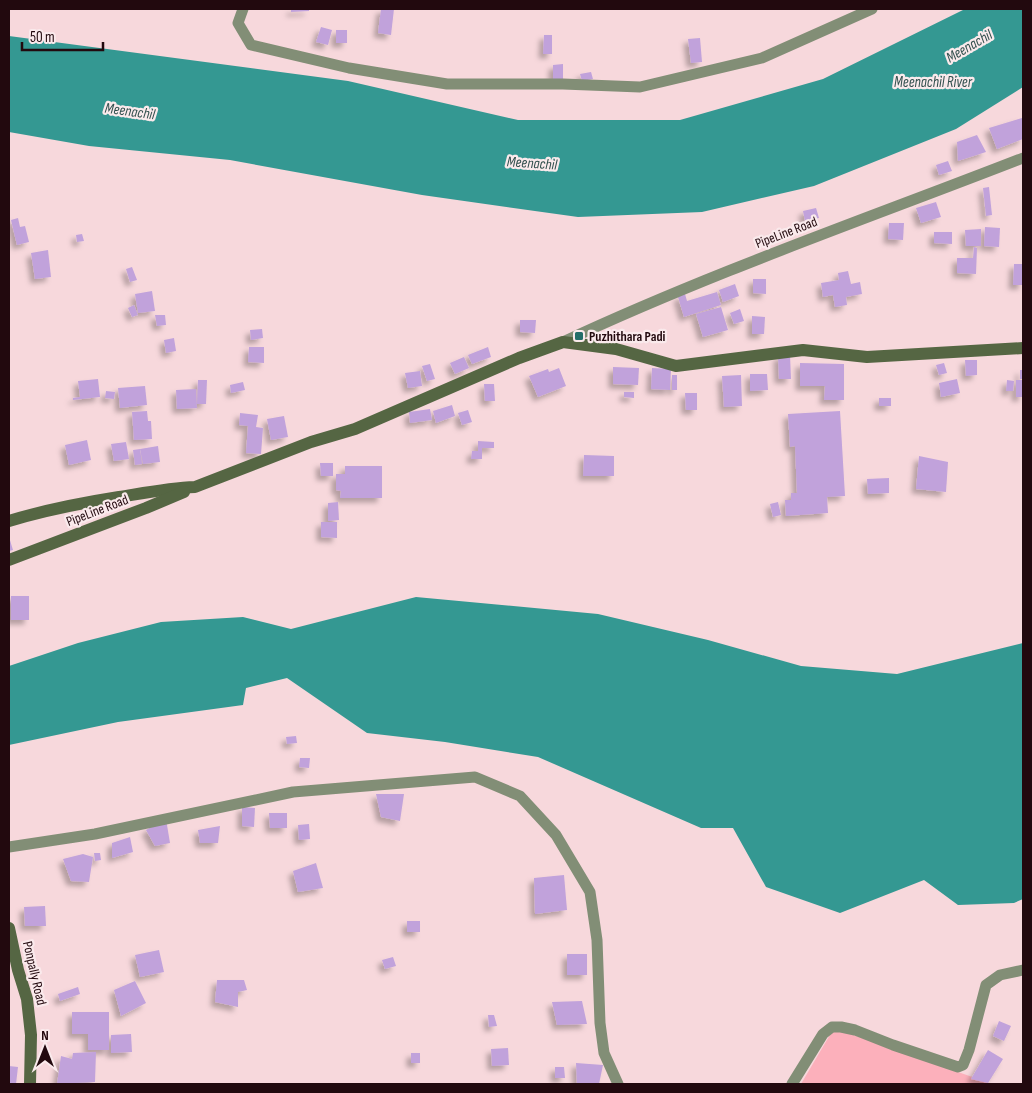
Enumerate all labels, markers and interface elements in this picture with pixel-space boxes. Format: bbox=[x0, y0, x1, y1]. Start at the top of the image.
scale bar bbox=[22, 20, 104, 52]
water label: Meenachil bbox=[943, 25, 997, 67]
text: 50 m bbox=[30, 28, 55, 47]
water label: Meenachil River bbox=[894, 73, 973, 92]
water label: Meenachil bbox=[104, 99, 157, 125]
water label: Meenachil bbox=[506, 152, 559, 175]
street label: PipeLine Road bbox=[753, 213, 820, 252]
place label: Puzhithara Padi bbox=[589, 328, 666, 345]
marker: Puzhithara Padi bbox=[573, 330, 585, 342]
street label: PipeLine Road bbox=[64, 491, 131, 530]
street label: Ponpally Road bbox=[19, 940, 50, 1007]
north arrow bbox=[20, 1023, 70, 1073]
text: N bbox=[41, 1027, 49, 1044]

